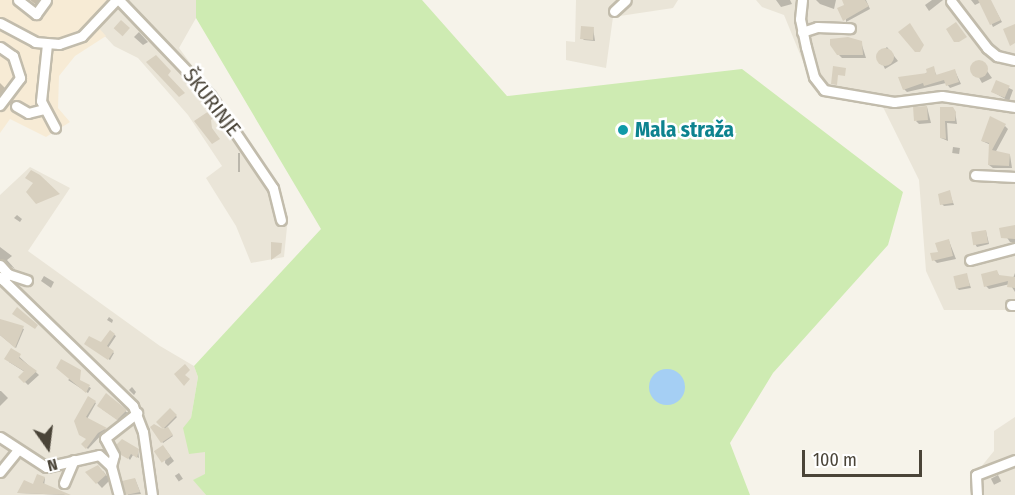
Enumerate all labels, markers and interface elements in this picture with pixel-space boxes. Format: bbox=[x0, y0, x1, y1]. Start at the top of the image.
street label: ŠKURINJE bbox=[178, 63, 246, 141]
place label: Mala straža bbox=[635, 117, 734, 143]
marker: Mala straža bbox=[616, 123, 630, 137]
north arrow bbox=[18, 417, 78, 477]
scale bar bbox=[805, 438, 925, 476]
text: 100 m bbox=[813, 449, 857, 471]
text: N bbox=[46, 455, 59, 475]

